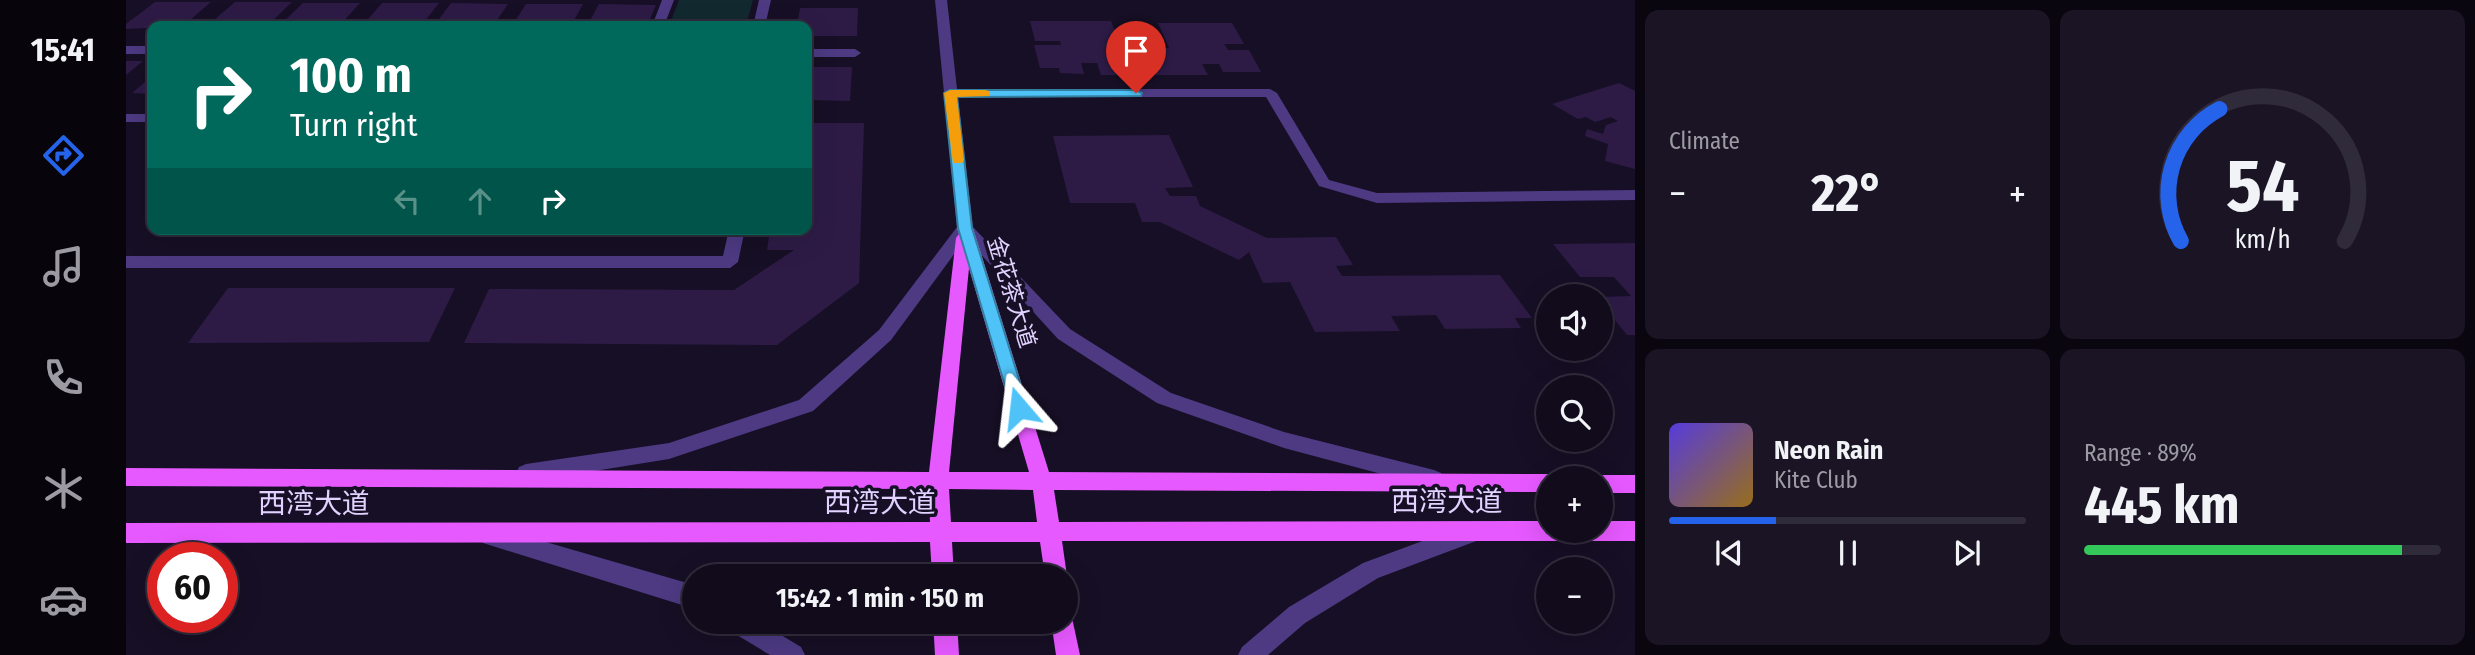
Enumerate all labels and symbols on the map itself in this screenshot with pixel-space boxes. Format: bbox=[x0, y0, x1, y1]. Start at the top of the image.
pin bbox=[1106, 21, 1166, 93]
street label: 金花茶大道 bbox=[982, 233, 1042, 351]
position arrow bbox=[982, 371, 1056, 445]
street label: 西湾大道 bbox=[1391, 485, 1503, 518]
street label: 西湾大道 bbox=[824, 486, 936, 519]
street label: 西湾大道 bbox=[258, 487, 370, 520]
speed limit sign: 60 bbox=[147, 542, 238, 633]

